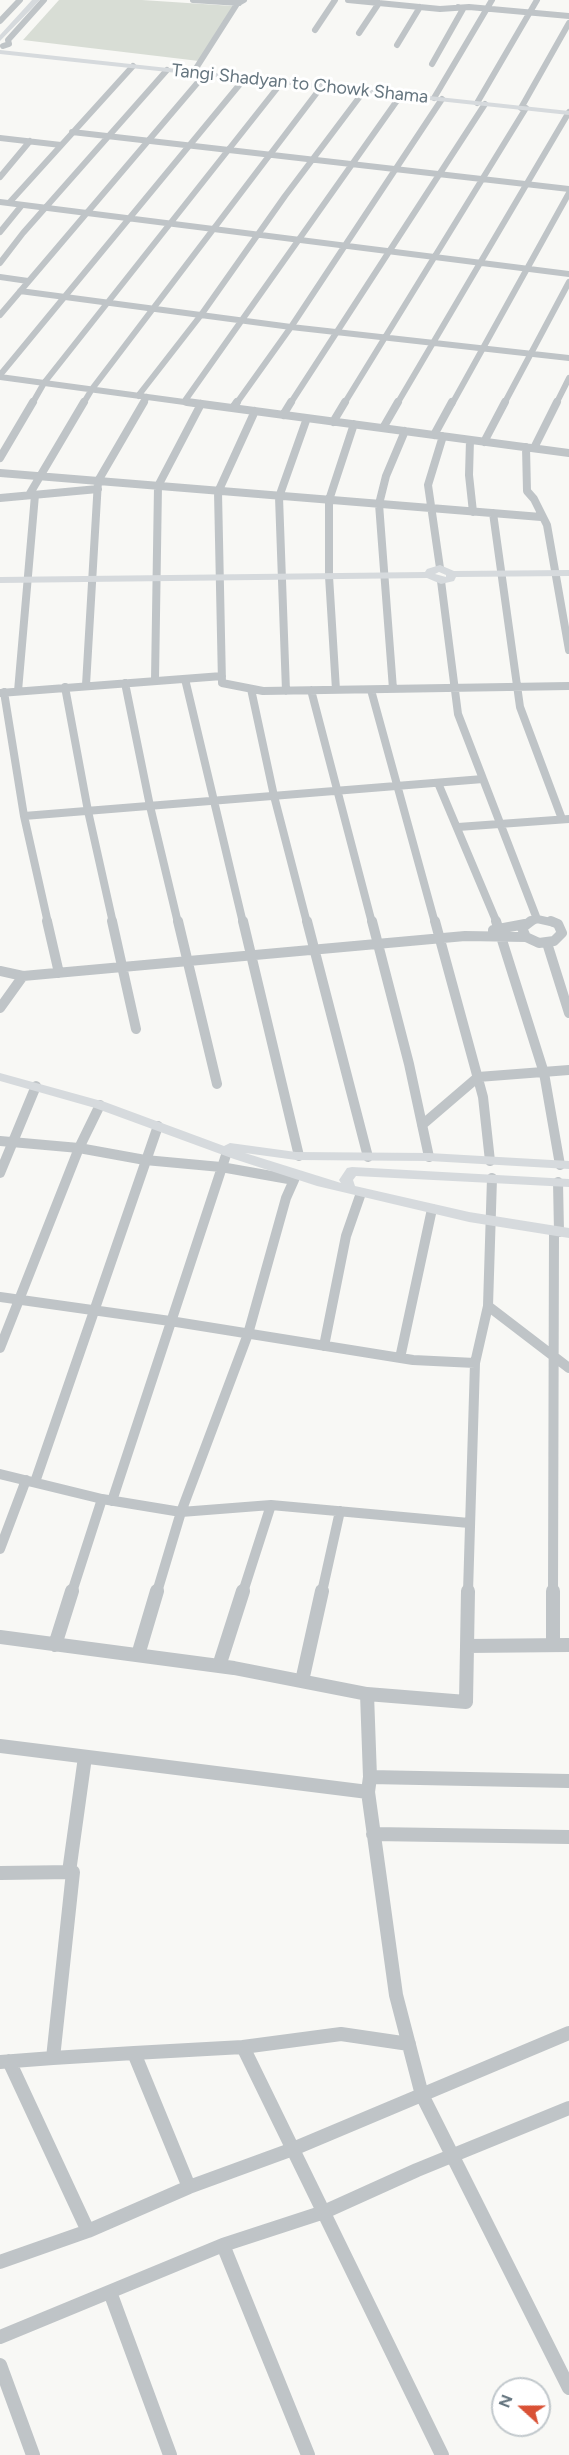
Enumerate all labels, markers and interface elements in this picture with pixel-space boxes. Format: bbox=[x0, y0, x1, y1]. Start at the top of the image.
street label: Tangi Shadyan to Chowk Shama bbox=[171, 60, 429, 108]
north arrow bbox=[491, 2377, 551, 2437]
text: N bbox=[495, 2392, 517, 2410]

